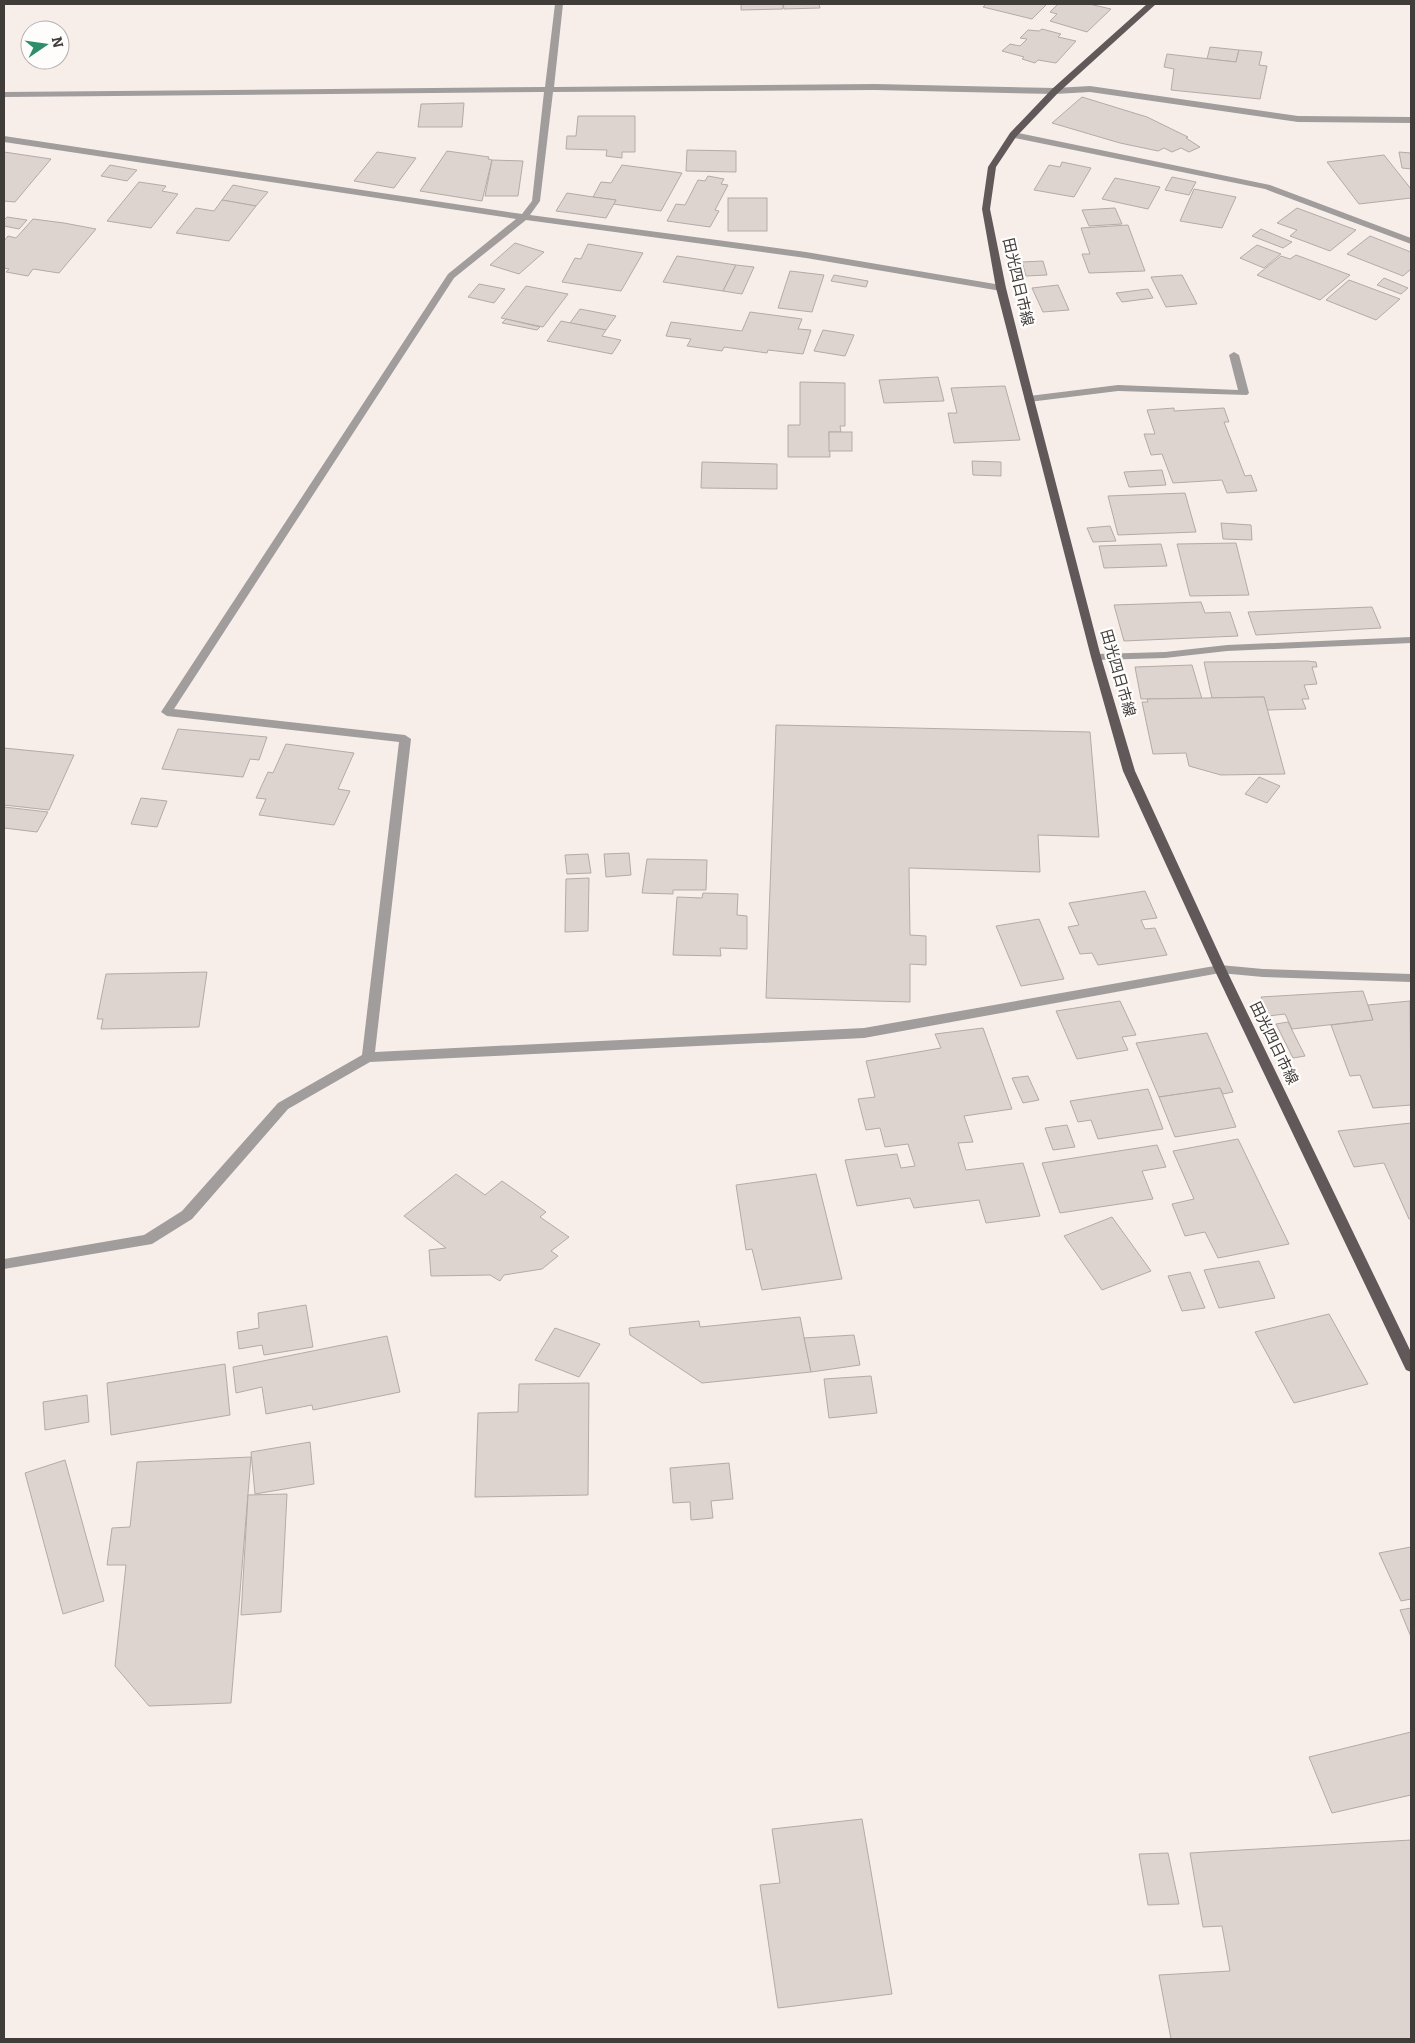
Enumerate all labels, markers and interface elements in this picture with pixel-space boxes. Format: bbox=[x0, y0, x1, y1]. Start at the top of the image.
north arrow bbox=[20, 20, 70, 70]
text: N bbox=[48, 35, 67, 50]
street label: 田光四日市線 bbox=[999, 236, 1037, 328]
street label: 田光四日市線 bbox=[1097, 627, 1139, 719]
street label: 田光四日市線 bbox=[1246, 999, 1302, 1087]

